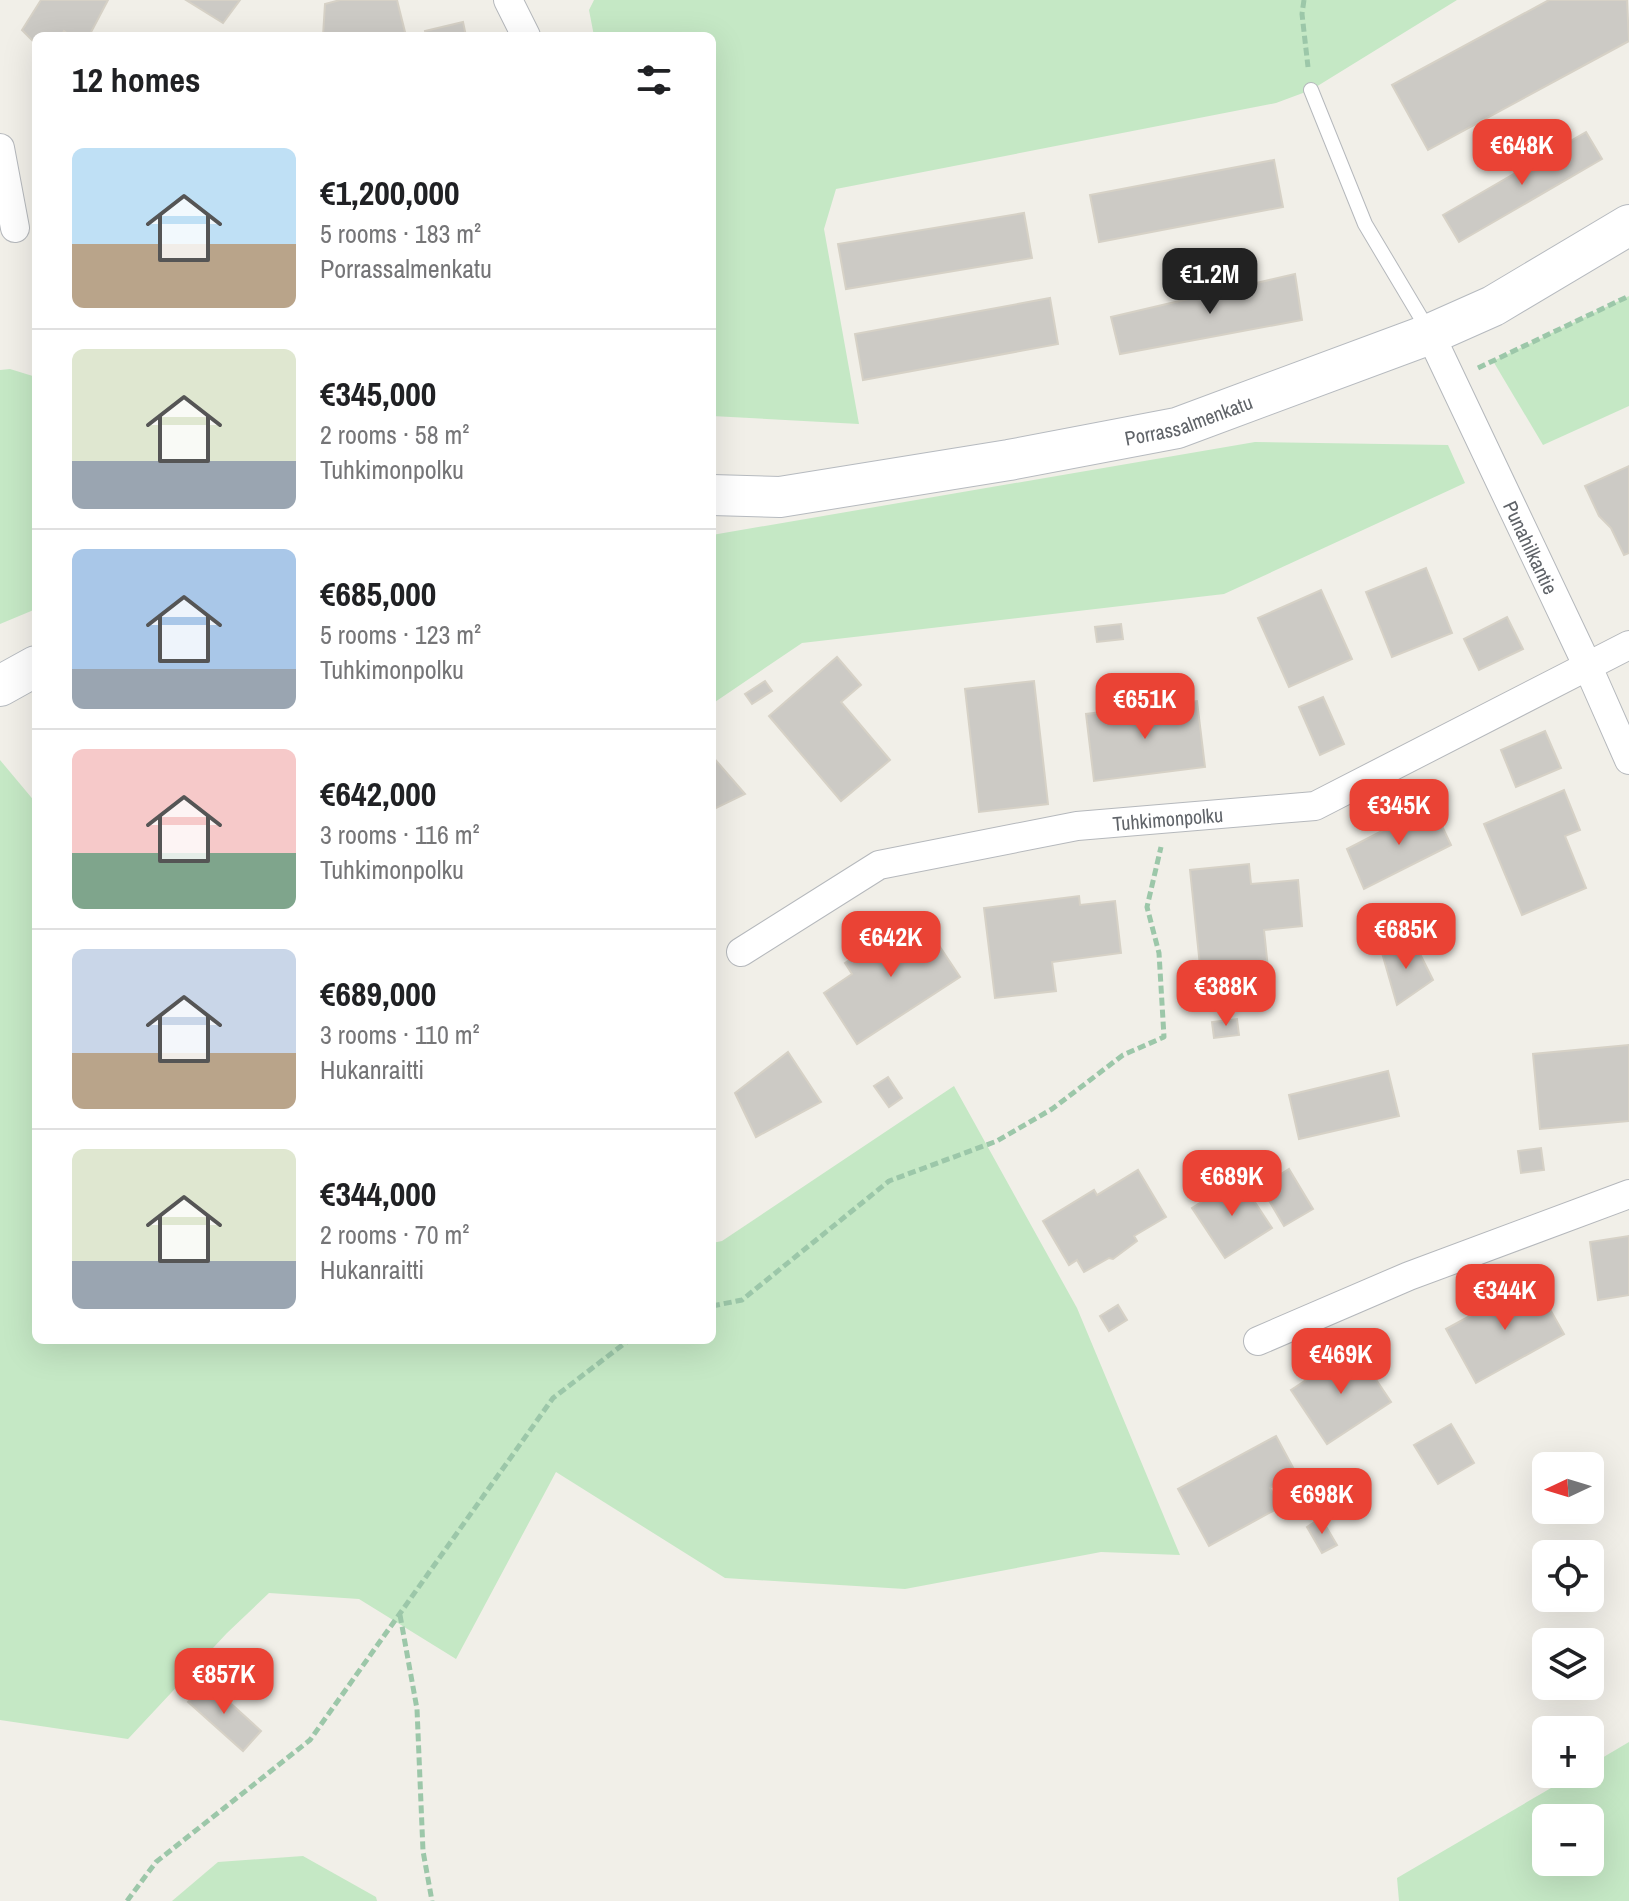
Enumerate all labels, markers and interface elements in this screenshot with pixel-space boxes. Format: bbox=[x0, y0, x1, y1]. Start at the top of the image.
text: 12 homes bbox=[72, 57, 201, 103]
icon: filters bbox=[632, 58, 676, 102]
pin: €648K bbox=[1466, 119, 1578, 187]
text: €648K bbox=[1491, 127, 1553, 162]
text: €1,200,000 bbox=[320, 170, 460, 216]
icon: home bbox=[136, 180, 232, 276]
text: 5 rooms · 183 m² bbox=[320, 216, 481, 251]
pin: €1.2M bbox=[1154, 248, 1266, 316]
text: Porrassalmenkatu bbox=[320, 251, 492, 286]
text: €1.2M bbox=[1180, 256, 1240, 291]
text: €345,000 bbox=[320, 371, 436, 417]
icon: home bbox=[136, 381, 232, 477]
street label: Porrassalmenkatu bbox=[1122, 388, 1256, 451]
text: 2 rooms · 58 m² bbox=[320, 417, 469, 452]
text: Tuhkimonpolku bbox=[320, 452, 464, 487]
street label: Punahilkantie bbox=[1497, 496, 1565, 598]
text: €685,000 bbox=[320, 571, 436, 617]
icon: home bbox=[136, 581, 232, 677]
text: 5 rooms · 123 m² bbox=[320, 617, 481, 652]
text: Tuhkimonpolku bbox=[320, 652, 464, 687]
pin: €651K bbox=[1089, 673, 1201, 741]
text: €651K bbox=[1114, 681, 1176, 716]
text: €642,000 bbox=[320, 771, 436, 817]
pin: €345K bbox=[1343, 779, 1455, 847]
icon: home bbox=[136, 781, 232, 877]
text: €345K bbox=[1368, 787, 1430, 822]
street label: Tuhkimonpolku bbox=[1111, 800, 1224, 836]
text: 3 rooms · 116 m² bbox=[320, 817, 480, 852]
text: Tuhkimonpolku bbox=[320, 852, 464, 887]
pin: €685K bbox=[1350, 903, 1462, 971]
pin: €642K bbox=[835, 911, 947, 979]
text: €685K bbox=[1375, 911, 1437, 946]
text: €642K bbox=[860, 919, 922, 954]
pin: €388K bbox=[1170, 960, 1282, 1028]
text: €388K bbox=[1195, 968, 1257, 1003]
text: €689,000 bbox=[320, 971, 436, 1017]
icon: home bbox=[136, 981, 232, 1077]
text: 3 rooms · 110 m² bbox=[320, 1017, 480, 1052]
text: Hukanraitti bbox=[320, 1052, 424, 1087]
pin: €689K bbox=[1176, 1150, 1288, 1218]
text: €689K bbox=[1201, 1158, 1263, 1193]
text: €344,000 bbox=[320, 1171, 436, 1217]
icon: home bbox=[136, 1181, 232, 1277]
text: 2 rooms · 70 m² bbox=[320, 1217, 469, 1252]
text: Hukanraitti bbox=[320, 1252, 424, 1287]
pin: €344K bbox=[1449, 1264, 1561, 1332]
text: €344K bbox=[1474, 1272, 1536, 1307]
pin: €469K bbox=[1285, 1328, 1397, 1396]
text: €469K bbox=[1310, 1336, 1372, 1371]
north arrow bbox=[1532, 1452, 1604, 1524]
map controls bbox=[1532, 1452, 1604, 1876]
pin: €698K bbox=[1266, 1468, 1378, 1536]
text: €698K bbox=[1291, 1476, 1353, 1511]
button: locate bbox=[1532, 1540, 1604, 1612]
button: layers bbox=[1532, 1628, 1604, 1700]
pin: €857K bbox=[168, 1648, 280, 1716]
text: €857K bbox=[193, 1656, 255, 1691]
button: + bbox=[1532, 1716, 1604, 1788]
button: − bbox=[1532, 1804, 1604, 1876]

